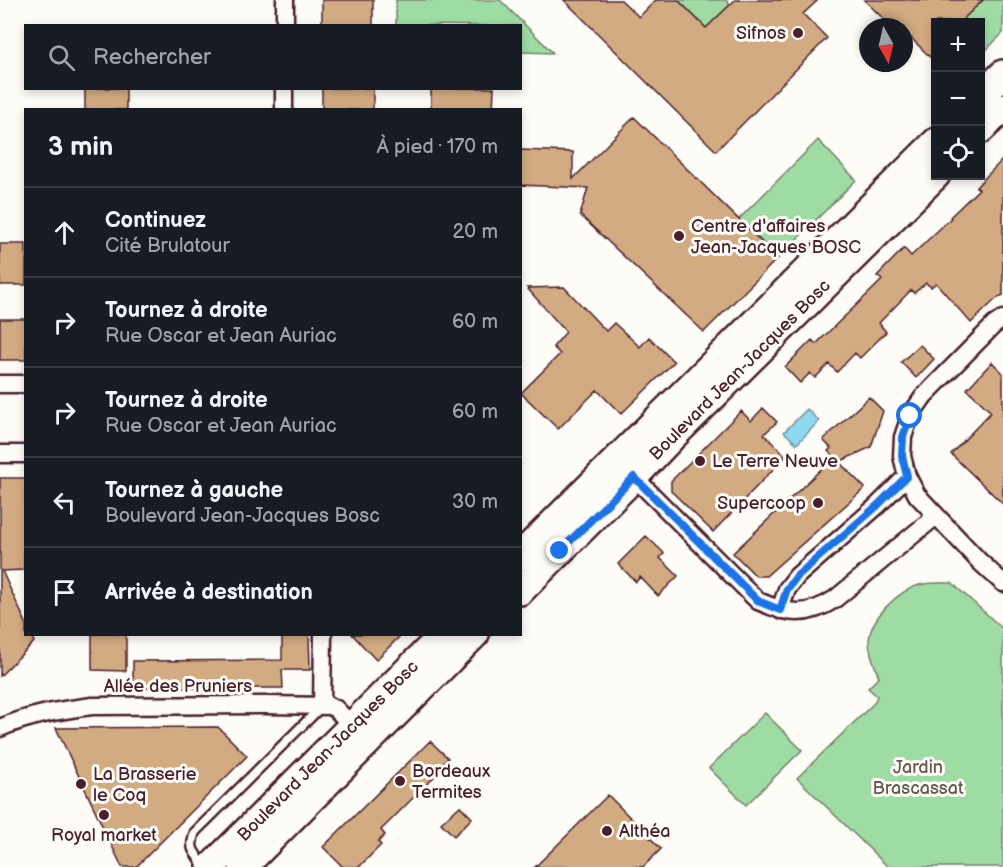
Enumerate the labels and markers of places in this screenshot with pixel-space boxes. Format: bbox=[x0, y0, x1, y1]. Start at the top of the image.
place label: Sifnos bbox=[736, 23, 786, 44]
marker: Sifnos bbox=[791, 26, 805, 40]
place label: Centre d'affaires Jean-Jacques BOSC bbox=[691, 216, 861, 258]
marker: Centre d'affaires Jean-Jacques BOSC bbox=[672, 229, 686, 243]
place label: Le Terre Neuve bbox=[712, 451, 838, 472]
marker: Le Terre Neuve bbox=[693, 454, 707, 468]
place label: Supercoop bbox=[717, 493, 806, 514]
marker: Supercoop bbox=[811, 496, 825, 510]
place label: Bordeaux Termites bbox=[412, 761, 491, 803]
place label: La Brasserie le Coq bbox=[93, 764, 197, 806]
marker: Bordeaux Termites bbox=[393, 774, 407, 788]
marker: La Brasserie le Coq bbox=[74, 777, 88, 791]
marker: Royal market bbox=[97, 808, 111, 822]
place label: Althéa bbox=[619, 821, 671, 842]
marker: Althéa bbox=[600, 824, 614, 838]
place label: Royal market bbox=[51, 825, 157, 846]

